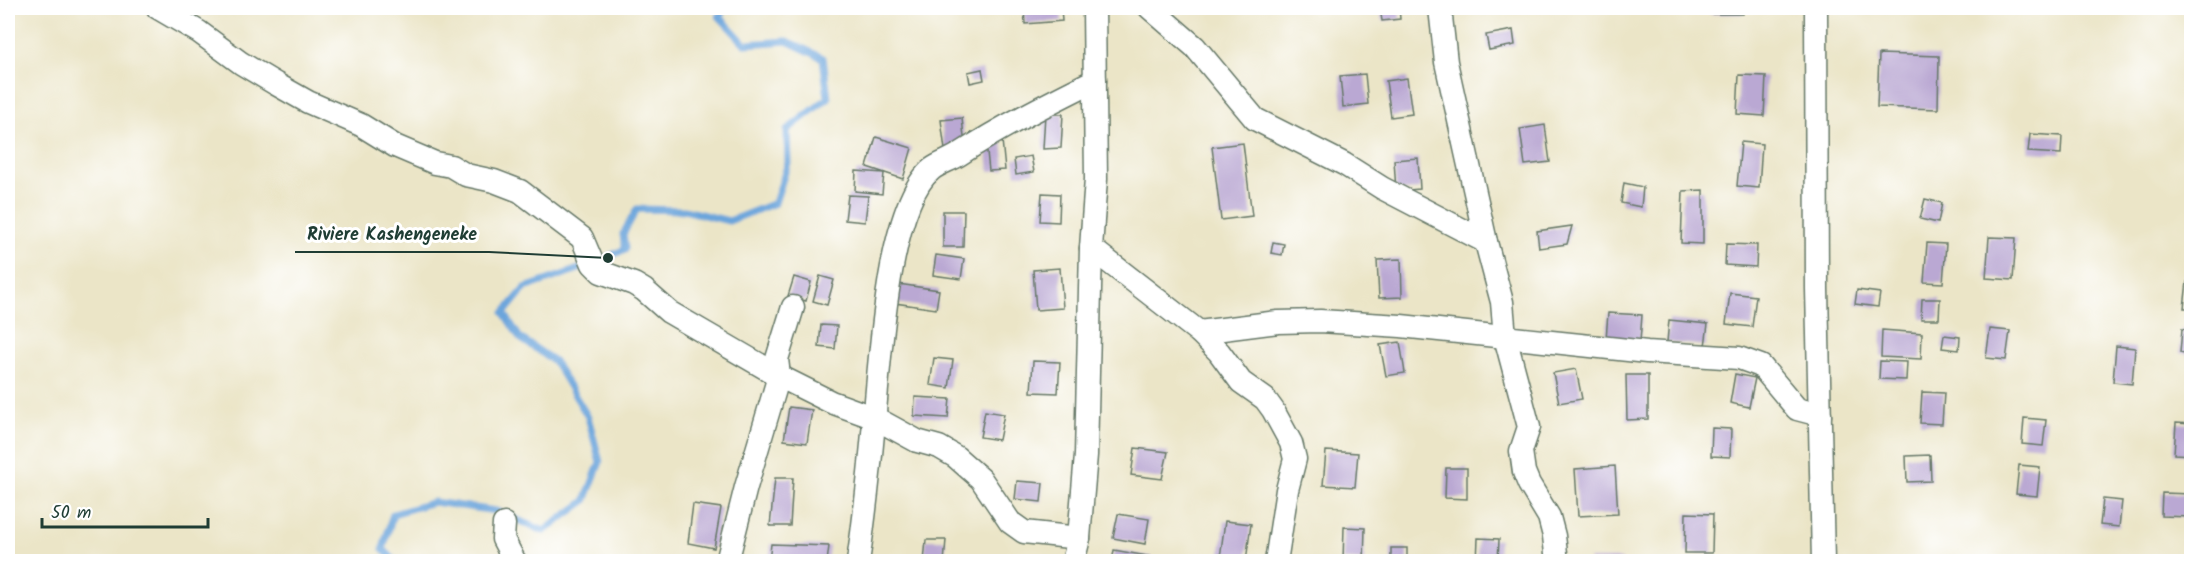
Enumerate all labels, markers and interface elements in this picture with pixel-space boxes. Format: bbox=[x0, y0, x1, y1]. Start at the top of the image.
callout: Riviere Kashengeneke bbox=[295, 216, 489, 252]
text: Riviere Kashengeneke bbox=[307, 221, 477, 250]
scale bar bbox=[42, 491, 208, 529]
text: 50 m bbox=[51, 499, 91, 528]

